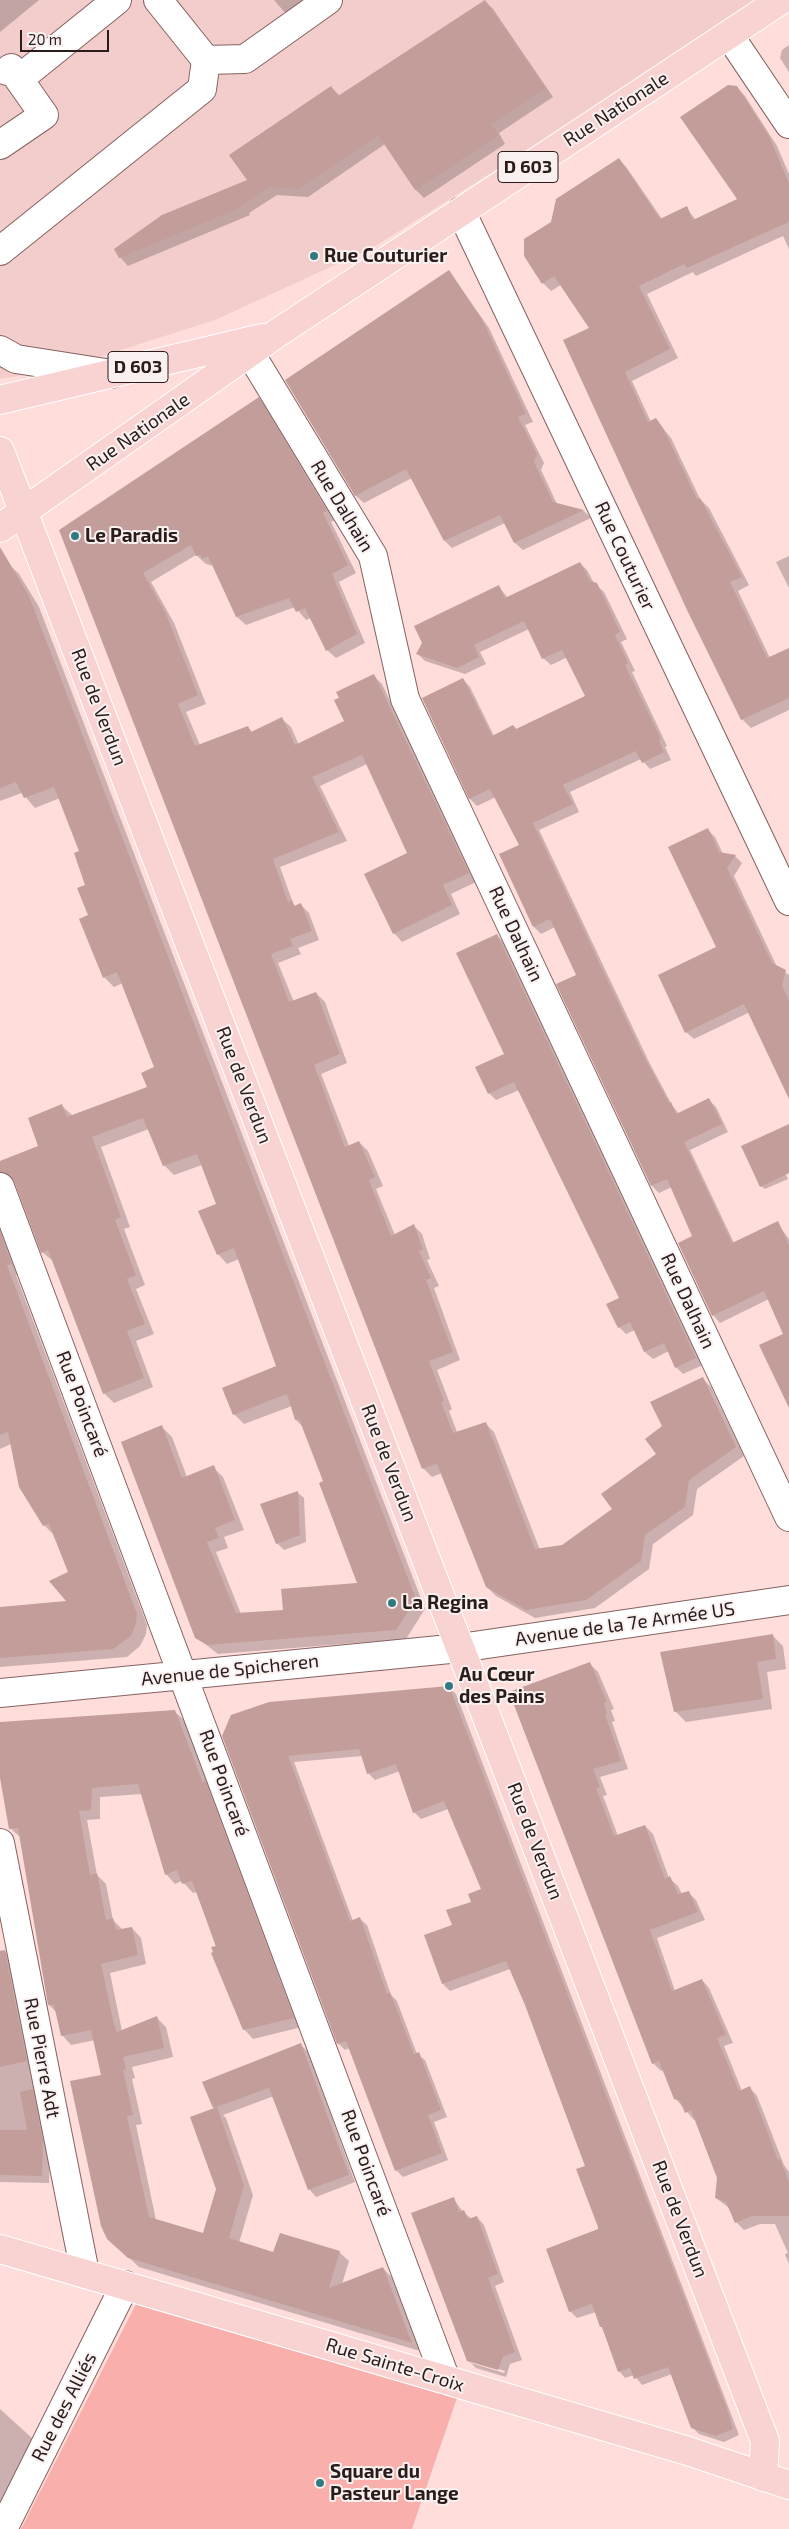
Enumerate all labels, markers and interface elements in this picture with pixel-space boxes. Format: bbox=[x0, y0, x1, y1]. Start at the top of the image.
scale bar bbox=[22, 20, 111, 52]
text: 20 m bbox=[28, 30, 62, 48]
street label: Rue Nationale bbox=[559, 67, 673, 151]
road number: D 603 bbox=[498, 152, 558, 182]
place label: Rue Couturier bbox=[324, 245, 447, 267]
marker: Rue Couturier bbox=[308, 250, 320, 262]
road number: D 603 bbox=[108, 352, 168, 382]
street label: Rue Nationale bbox=[82, 388, 194, 476]
street label: Rue Dalhain bbox=[306, 456, 378, 556]
street label: Rue Couturier bbox=[590, 498, 660, 614]
place label: Le Paradis bbox=[85, 525, 178, 547]
marker: Le Paradis bbox=[69, 530, 81, 542]
street label: Rue de Verdun bbox=[66, 645, 132, 769]
street label: Rue Dalhain bbox=[484, 883, 548, 985]
street label: Rue de Verdun bbox=[211, 1023, 277, 1147]
street label: Rue Dalhain bbox=[656, 1250, 720, 1352]
street label: Rue Poincaré bbox=[51, 1348, 113, 1460]
street label: Rue de Verdun bbox=[356, 1401, 422, 1525]
place label: La Regina bbox=[402, 1592, 489, 1614]
marker: La Regina bbox=[386, 1597, 398, 1609]
street label: Avenue de la 7e Armée US bbox=[514, 1597, 736, 1651]
street label: Avenue de Spicheren bbox=[140, 1649, 320, 1691]
place label: Au Cœur des Pains bbox=[459, 1664, 544, 1708]
marker: Au Cœur des Pains bbox=[443, 1680, 455, 1692]
street label: Rue Poincaré bbox=[194, 1727, 254, 1839]
street label: Rue de Verdun bbox=[502, 1779, 568, 1903]
street label: Rue Pierre Adt bbox=[19, 1996, 65, 2120]
street label: Rue Poincaré bbox=[336, 2107, 396, 2219]
street label: Rue de Verdun bbox=[647, 2157, 713, 2281]
street label: Rue Sainte-Croix bbox=[323, 2333, 467, 2397]
street label: Rue des Alliés bbox=[27, 2349, 101, 2465]
place label: Square du Pasteur Lange bbox=[330, 2461, 459, 2505]
marker: Square du Pasteur Lange bbox=[314, 2477, 326, 2489]

